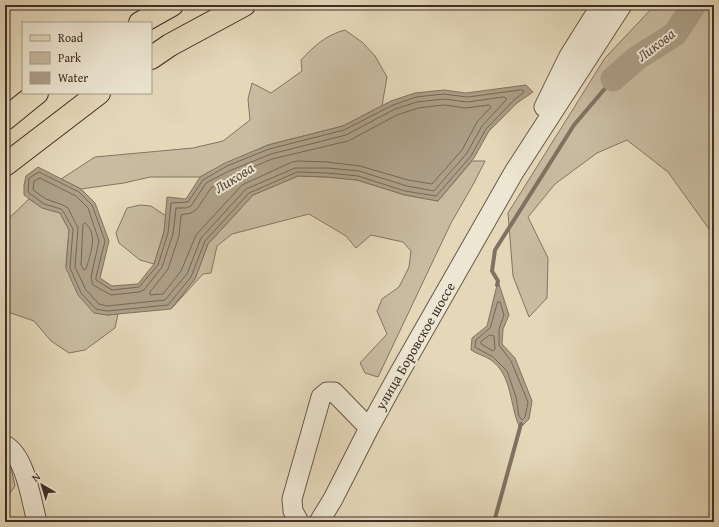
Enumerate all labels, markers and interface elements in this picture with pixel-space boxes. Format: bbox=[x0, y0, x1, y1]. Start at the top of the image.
legend bbox=[22, 22, 152, 94]
water label: Ликова bbox=[632, 23, 679, 66]
text: Road bbox=[58, 29, 84, 46]
text: Park bbox=[58, 49, 82, 66]
text: Water bbox=[58, 69, 88, 86]
water label: Ликова bbox=[210, 157, 258, 198]
street label: улица Боровское шоссе bbox=[370, 278, 460, 414]
north arrow bbox=[22, 465, 62, 505]
text: N bbox=[28, 468, 44, 486]

